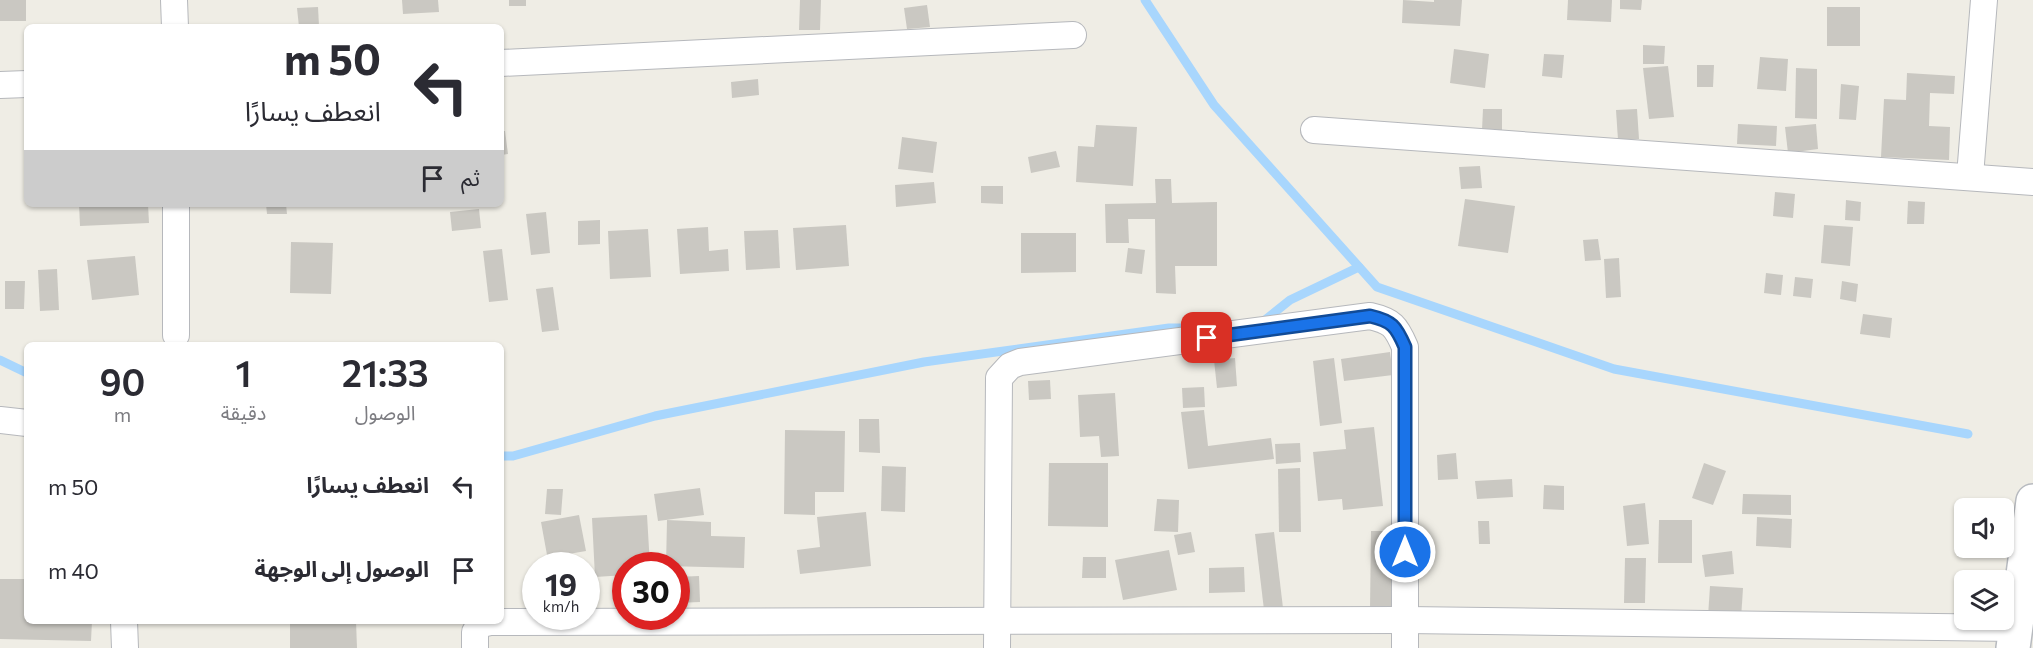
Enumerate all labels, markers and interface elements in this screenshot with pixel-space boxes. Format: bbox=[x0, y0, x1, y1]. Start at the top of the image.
text: 50 m bbox=[284, 32, 381, 84]
icon: left bbox=[402, 48, 480, 126]
text: انعطف يسارًا bbox=[245, 94, 381, 127]
icon: arrive bbox=[416, 162, 449, 195]
text: ثم bbox=[461, 164, 480, 191]
pin bbox=[1181, 312, 1232, 363]
icon: arrive bbox=[1190, 321, 1223, 354]
text: 1 bbox=[235, 350, 251, 394]
text: 21:33 bbox=[342, 350, 429, 394]
text: 90 bbox=[99, 359, 145, 403]
text: دقيقة bbox=[221, 400, 266, 424]
text: الوصول bbox=[355, 400, 416, 424]
text: m bbox=[114, 402, 131, 426]
icon: left bbox=[447, 470, 480, 503]
text: انعطف يسارًا bbox=[307, 471, 429, 498]
text: 50 m bbox=[48, 473, 98, 500]
map controls bbox=[1954, 498, 2014, 630]
button: sound bbox=[1954, 498, 2014, 558]
position arrow bbox=[1373, 520, 1437, 584]
speed limit sign: 30 bbox=[612, 552, 690, 630]
icon: arrive bbox=[447, 554, 480, 587]
text: الوصول إلى الوجهة bbox=[254, 555, 429, 582]
text: 40 m bbox=[48, 557, 99, 584]
text: 19 bbox=[545, 565, 577, 602]
button: layers bbox=[1954, 570, 2014, 630]
text: km/h bbox=[543, 597, 579, 615]

